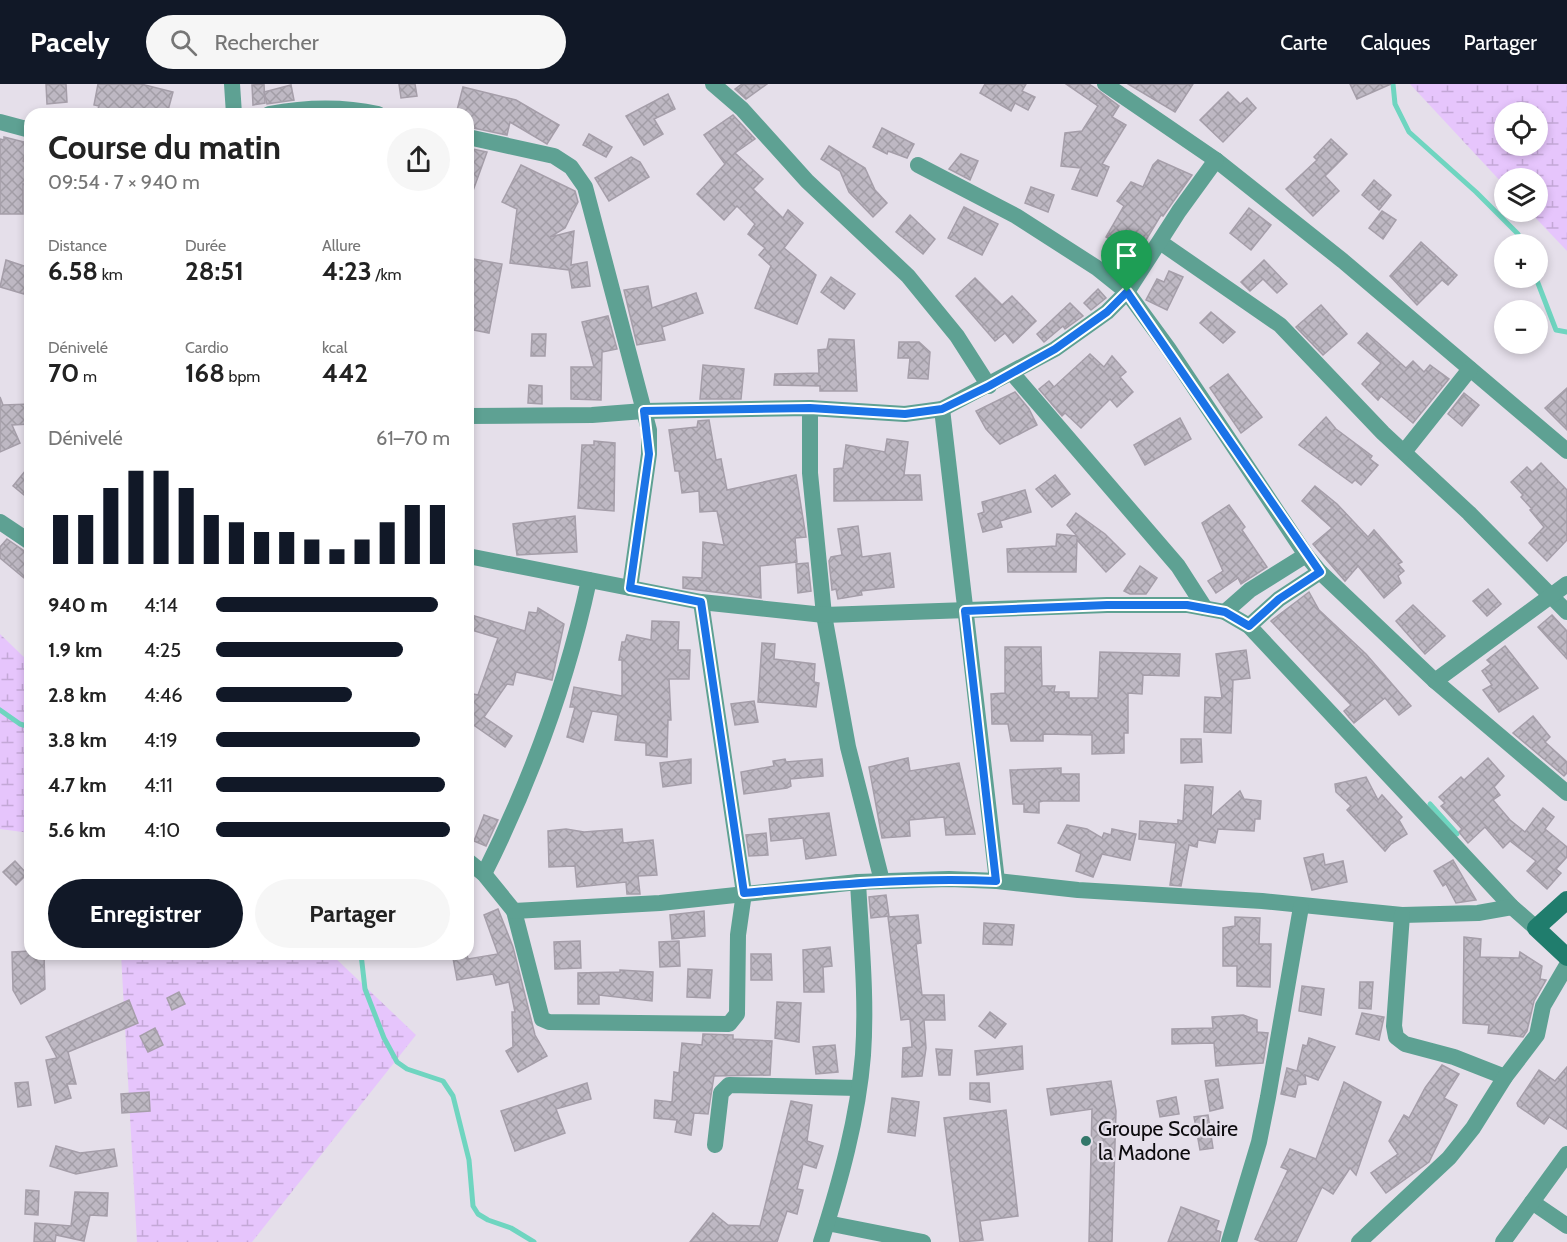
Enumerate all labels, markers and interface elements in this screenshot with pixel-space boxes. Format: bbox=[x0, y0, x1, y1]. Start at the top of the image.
search box bbox=[146, 15, 566, 69]
text: Pacely bbox=[30, 25, 110, 59]
icon: search bbox=[167, 26, 200, 59]
text: Rechercher bbox=[215, 29, 319, 56]
text: Carte bbox=[1280, 30, 1328, 55]
text: Calques bbox=[1361, 30, 1431, 55]
text: Partager bbox=[1464, 30, 1537, 55]
map controls bbox=[1494, 102, 1548, 354]
button: locate bbox=[1494, 102, 1548, 156]
text: Course du matin bbox=[48, 127, 281, 167]
button: share bbox=[387, 128, 450, 191]
button: layers bbox=[1494, 168, 1548, 222]
text: 09:54 · 7 × 940 m bbox=[48, 170, 200, 194]
pin bbox=[1101, 230, 1152, 292]
button: + bbox=[1494, 234, 1548, 288]
text: Distance bbox=[48, 236, 107, 255]
text: Durée bbox=[185, 236, 226, 255]
text: Allure bbox=[322, 236, 361, 255]
icon: arrive bbox=[1110, 239, 1143, 272]
text: 6.58 bbox=[48, 255, 98, 287]
text: 28:51 bbox=[185, 255, 244, 287]
text: 4:23 bbox=[322, 255, 372, 287]
text: km bbox=[98, 265, 123, 284]
text: /km bbox=[372, 265, 402, 284]
button: − bbox=[1494, 300, 1548, 354]
text: Dénivelé bbox=[48, 338, 108, 357]
text: Cardio bbox=[185, 338, 228, 357]
text: kcal bbox=[322, 338, 348, 357]
text: 70 bbox=[48, 357, 79, 389]
text: 168 bbox=[185, 357, 225, 389]
text: 442 bbox=[322, 357, 368, 389]
text: m bbox=[79, 367, 97, 386]
text: bpm bbox=[225, 367, 260, 386]
text: Dénivelé bbox=[48, 426, 123, 450]
text: 61–70 m bbox=[376, 426, 450, 450]
text: 940 m bbox=[48, 593, 108, 617]
text: 4:14 bbox=[144, 593, 178, 617]
text: 1.9 km bbox=[48, 638, 102, 662]
text: 4:25 bbox=[144, 638, 181, 662]
text: 2.8 km bbox=[48, 683, 107, 707]
text: 4:46 bbox=[144, 683, 183, 707]
text: 3.8 km bbox=[48, 728, 107, 752]
text: 4:19 bbox=[144, 728, 178, 752]
text: 4.7 km bbox=[48, 773, 107, 797]
text: 4:11 bbox=[144, 773, 173, 797]
text: 5.6 km bbox=[48, 818, 106, 842]
text: 4:10 bbox=[144, 818, 180, 842]
button: Enregistrer bbox=[48, 879, 243, 948]
button: Partager bbox=[255, 879, 450, 948]
place label: Groupe Scolaire la Madone bbox=[1098, 1116, 1238, 1165]
marker: Groupe Scolaire la Madone bbox=[1079, 1134, 1093, 1148]

